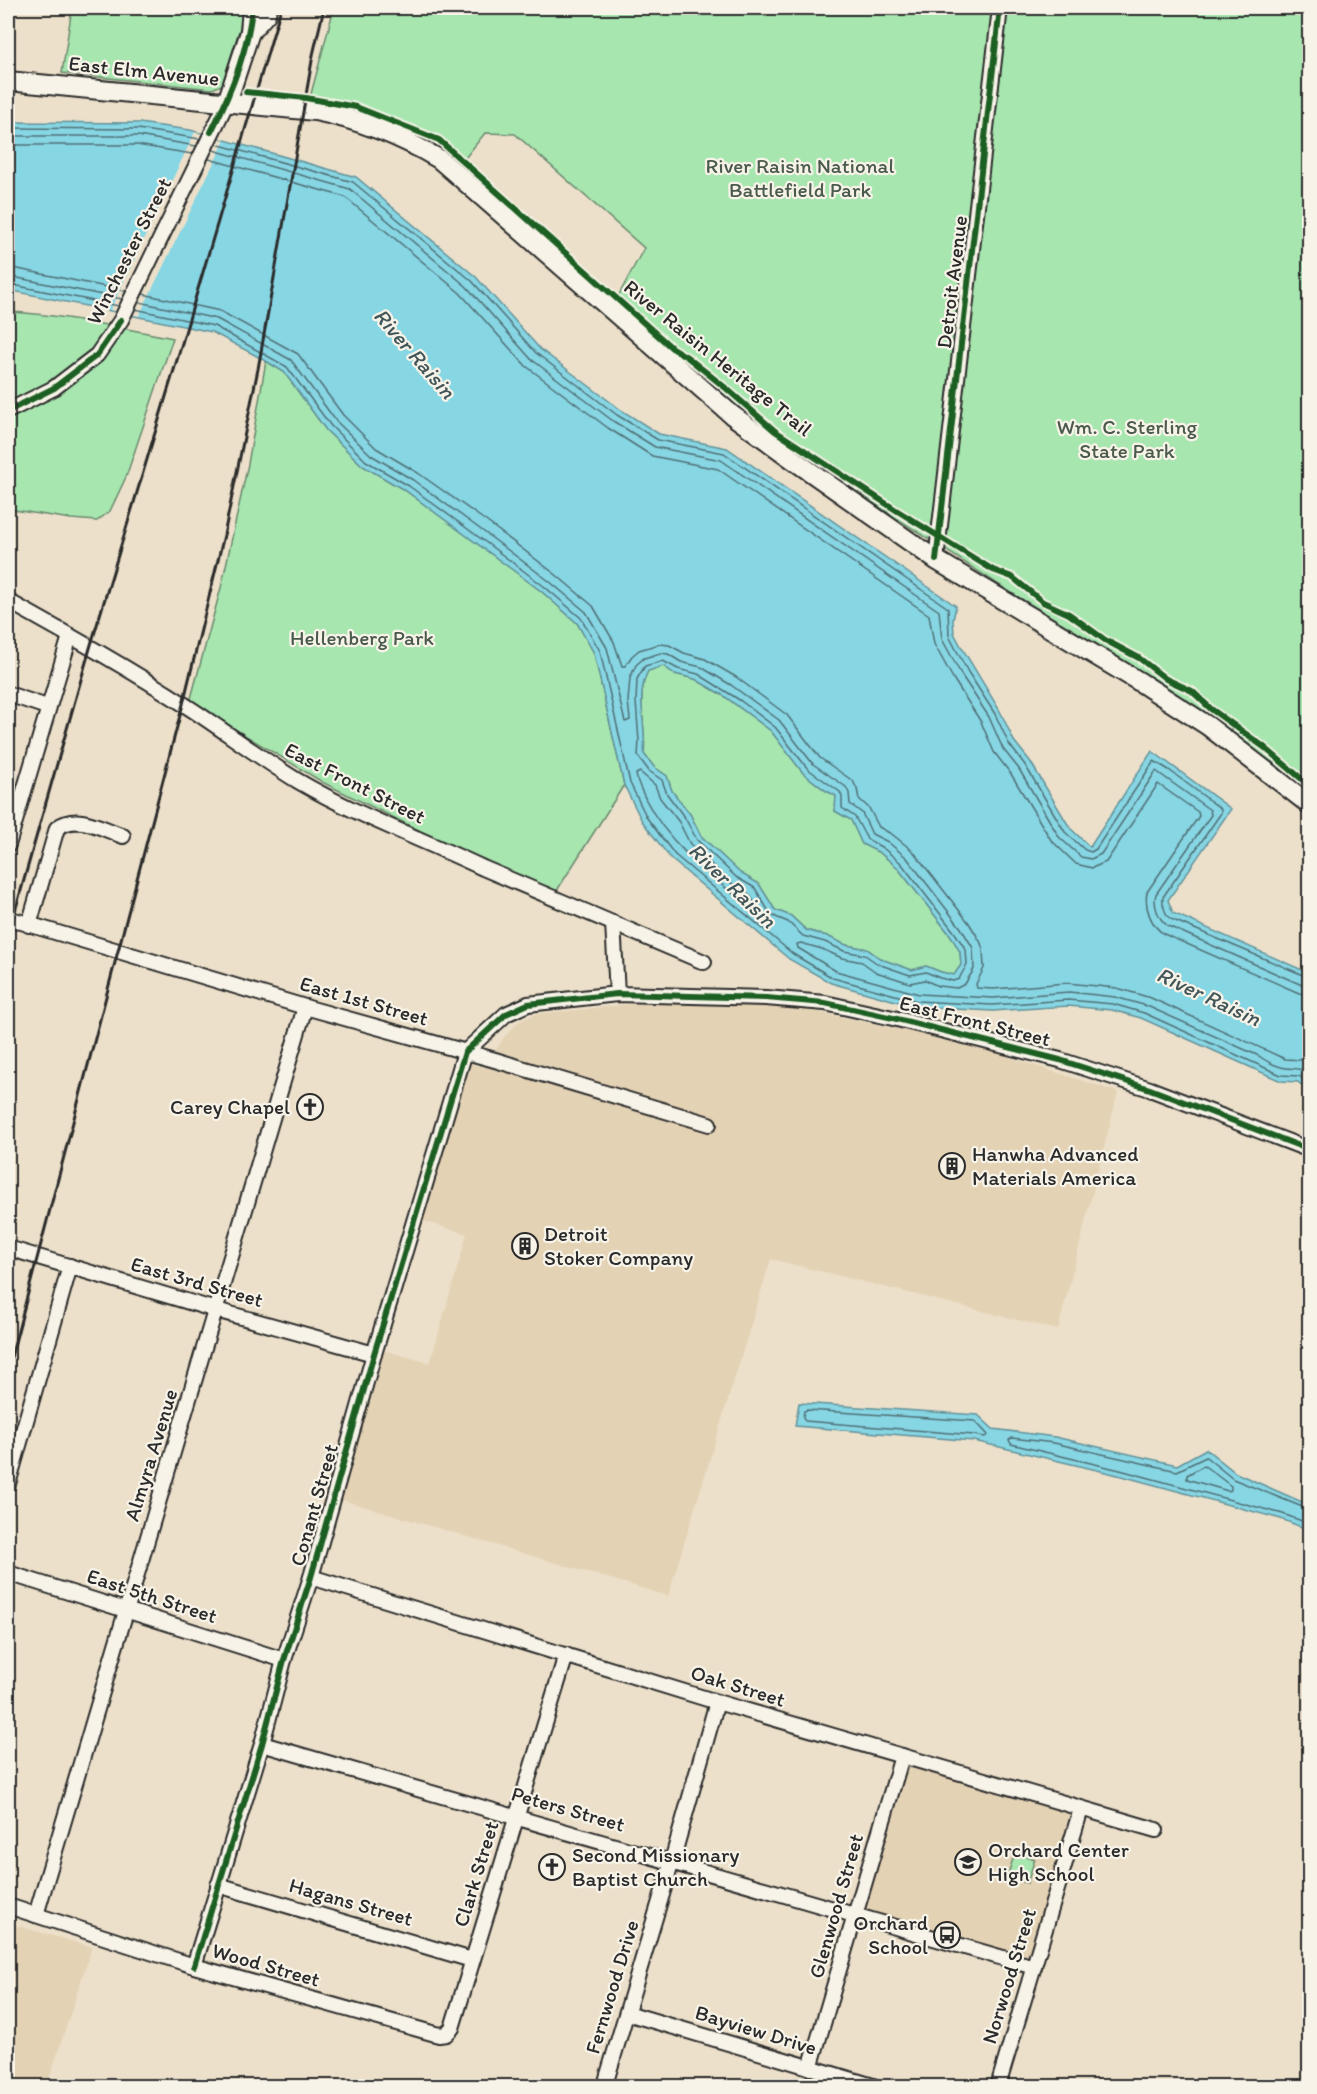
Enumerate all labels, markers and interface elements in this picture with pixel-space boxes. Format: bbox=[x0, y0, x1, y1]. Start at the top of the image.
street label: East Elm Avenue bbox=[68, 50, 221, 91]
park label: River Raisin National Battlefield Park bbox=[706, 153, 894, 202]
street label: Winchester Street bbox=[81, 173, 176, 329]
street label: Detroit Avenue bbox=[931, 214, 972, 350]
street label: River Raisin Heritage Trail bbox=[619, 274, 817, 441]
water label: River Raisin bbox=[368, 302, 462, 405]
park label: Wm. C. Sterling State Park bbox=[1057, 414, 1198, 463]
park label: Hellenberg Park bbox=[290, 625, 434, 650]
street label: East Front Street bbox=[281, 736, 430, 829]
water label: River Raisin bbox=[683, 837, 783, 934]
water label: River Raisin bbox=[1153, 961, 1266, 1032]
street label: East 1st Street bbox=[297, 970, 431, 1031]
street label: East Front Street bbox=[897, 990, 1053, 1051]
church icon: Carey Chapel bbox=[295, 1092, 325, 1122]
place label: Carey Chapel bbox=[170, 1094, 290, 1119]
place label: Hanwha Advanced Materials America bbox=[972, 1141, 1139, 1190]
building icon: Hanwha Advanced Materials America bbox=[937, 1151, 967, 1181]
place label: Detroit Stoker Company bbox=[544, 1221, 693, 1270]
building icon: Detroit Stoker Company bbox=[510, 1231, 540, 1261]
street label: East 3rd Street bbox=[128, 1251, 266, 1312]
street label: Almyra Avenue bbox=[119, 1386, 182, 1524]
street label: Conant Street bbox=[284, 1441, 343, 1569]
street label: East 5th Street bbox=[84, 1563, 220, 1628]
street label: Oak Street bbox=[688, 1659, 789, 1712]
street label: Peters Street bbox=[509, 1780, 628, 1837]
street label: Clark Street bbox=[448, 1818, 503, 1930]
street label: Glenwood Street bbox=[803, 1830, 868, 1981]
place label: Orchard Center High School bbox=[988, 1837, 1129, 1886]
place label: Second Missionary Baptist Church bbox=[572, 1842, 739, 1891]
school or university icon: Orchard Center High School bbox=[953, 1847, 983, 1877]
church icon: Second Missionary Baptist Church bbox=[537, 1852, 567, 1882]
street label: Hagans Street bbox=[286, 1872, 416, 1931]
street label: Norwood Street bbox=[976, 1905, 1041, 2047]
place label: Orchard School bbox=[853, 1910, 928, 1959]
street label: Fernwood Drive bbox=[579, 1917, 644, 2057]
bus stop icon: Orchard School bbox=[932, 1920, 962, 1950]
street label: Wood Street bbox=[209, 1937, 323, 1992]
street label: Bayview Drive bbox=[692, 1999, 820, 2060]

